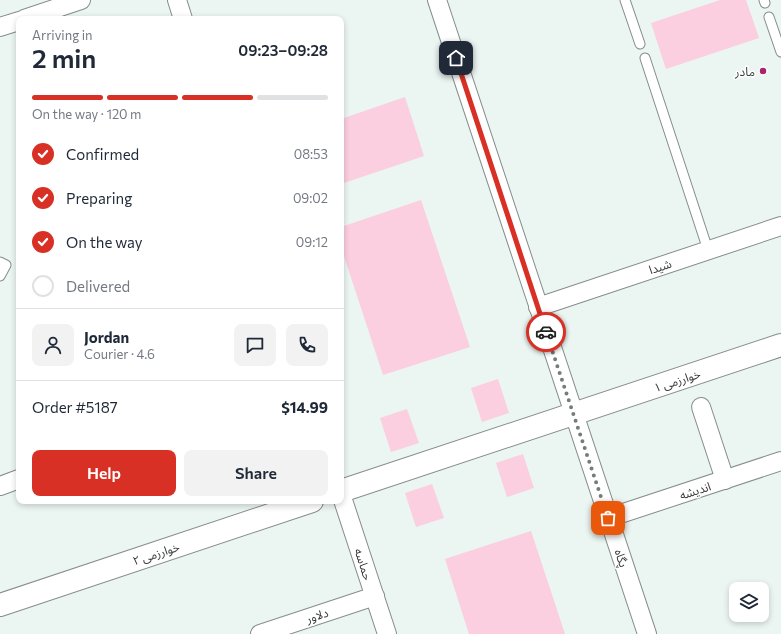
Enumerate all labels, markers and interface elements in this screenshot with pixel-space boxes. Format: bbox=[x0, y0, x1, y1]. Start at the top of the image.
text: Arriving in bbox=[32, 27, 92, 43]
text: 09:23–09:28 bbox=[238, 41, 328, 59]
pin bbox=[439, 41, 473, 75]
text: 2 min bbox=[32, 42, 96, 73]
icon: home bbox=[445, 47, 467, 69]
place label: مادر bbox=[734, 64, 755, 79]
marker: مادر bbox=[758, 66, 768, 76]
text: On the way · 120 m bbox=[32, 106, 141, 122]
icon: check bbox=[32, 143, 54, 165]
text: Confirmed bbox=[66, 145, 139, 163]
text: 08:53 bbox=[294, 146, 328, 162]
icon: check bbox=[32, 187, 54, 209]
text: Preparing bbox=[66, 189, 132, 207]
text: 09:02 bbox=[293, 190, 328, 206]
icon: check bbox=[32, 231, 54, 253]
text: On the way bbox=[66, 233, 143, 251]
text: 09:12 bbox=[296, 234, 328, 250]
street label: شیدا bbox=[647, 256, 673, 277]
text: Delivered bbox=[66, 277, 130, 295]
courier bbox=[526, 312, 566, 352]
icon: car bbox=[535, 321, 557, 343]
button: person bbox=[32, 324, 74, 366]
button: chat bbox=[234, 324, 276, 366]
button: phone bbox=[286, 324, 328, 366]
text: Jordan bbox=[84, 328, 129, 346]
text: Courier · 4.6 bbox=[84, 346, 155, 362]
street label: خوارزمی ۱ bbox=[652, 366, 702, 395]
text: Order #5187 bbox=[32, 398, 118, 416]
text: $14.99 bbox=[281, 398, 328, 416]
button: Help bbox=[32, 450, 176, 496]
button: Share bbox=[184, 450, 328, 496]
street label: اندیشه bbox=[678, 478, 713, 503]
pin bbox=[591, 501, 625, 535]
icon: bag bbox=[597, 507, 619, 529]
street label: خوارزمی ۲ bbox=[131, 539, 181, 568]
street label: حماسه bbox=[352, 546, 376, 582]
street label: پگاه bbox=[611, 547, 631, 569]
map controls bbox=[729, 582, 769, 622]
button: layers bbox=[729, 582, 769, 622]
street label: دلاور bbox=[303, 605, 330, 626]

